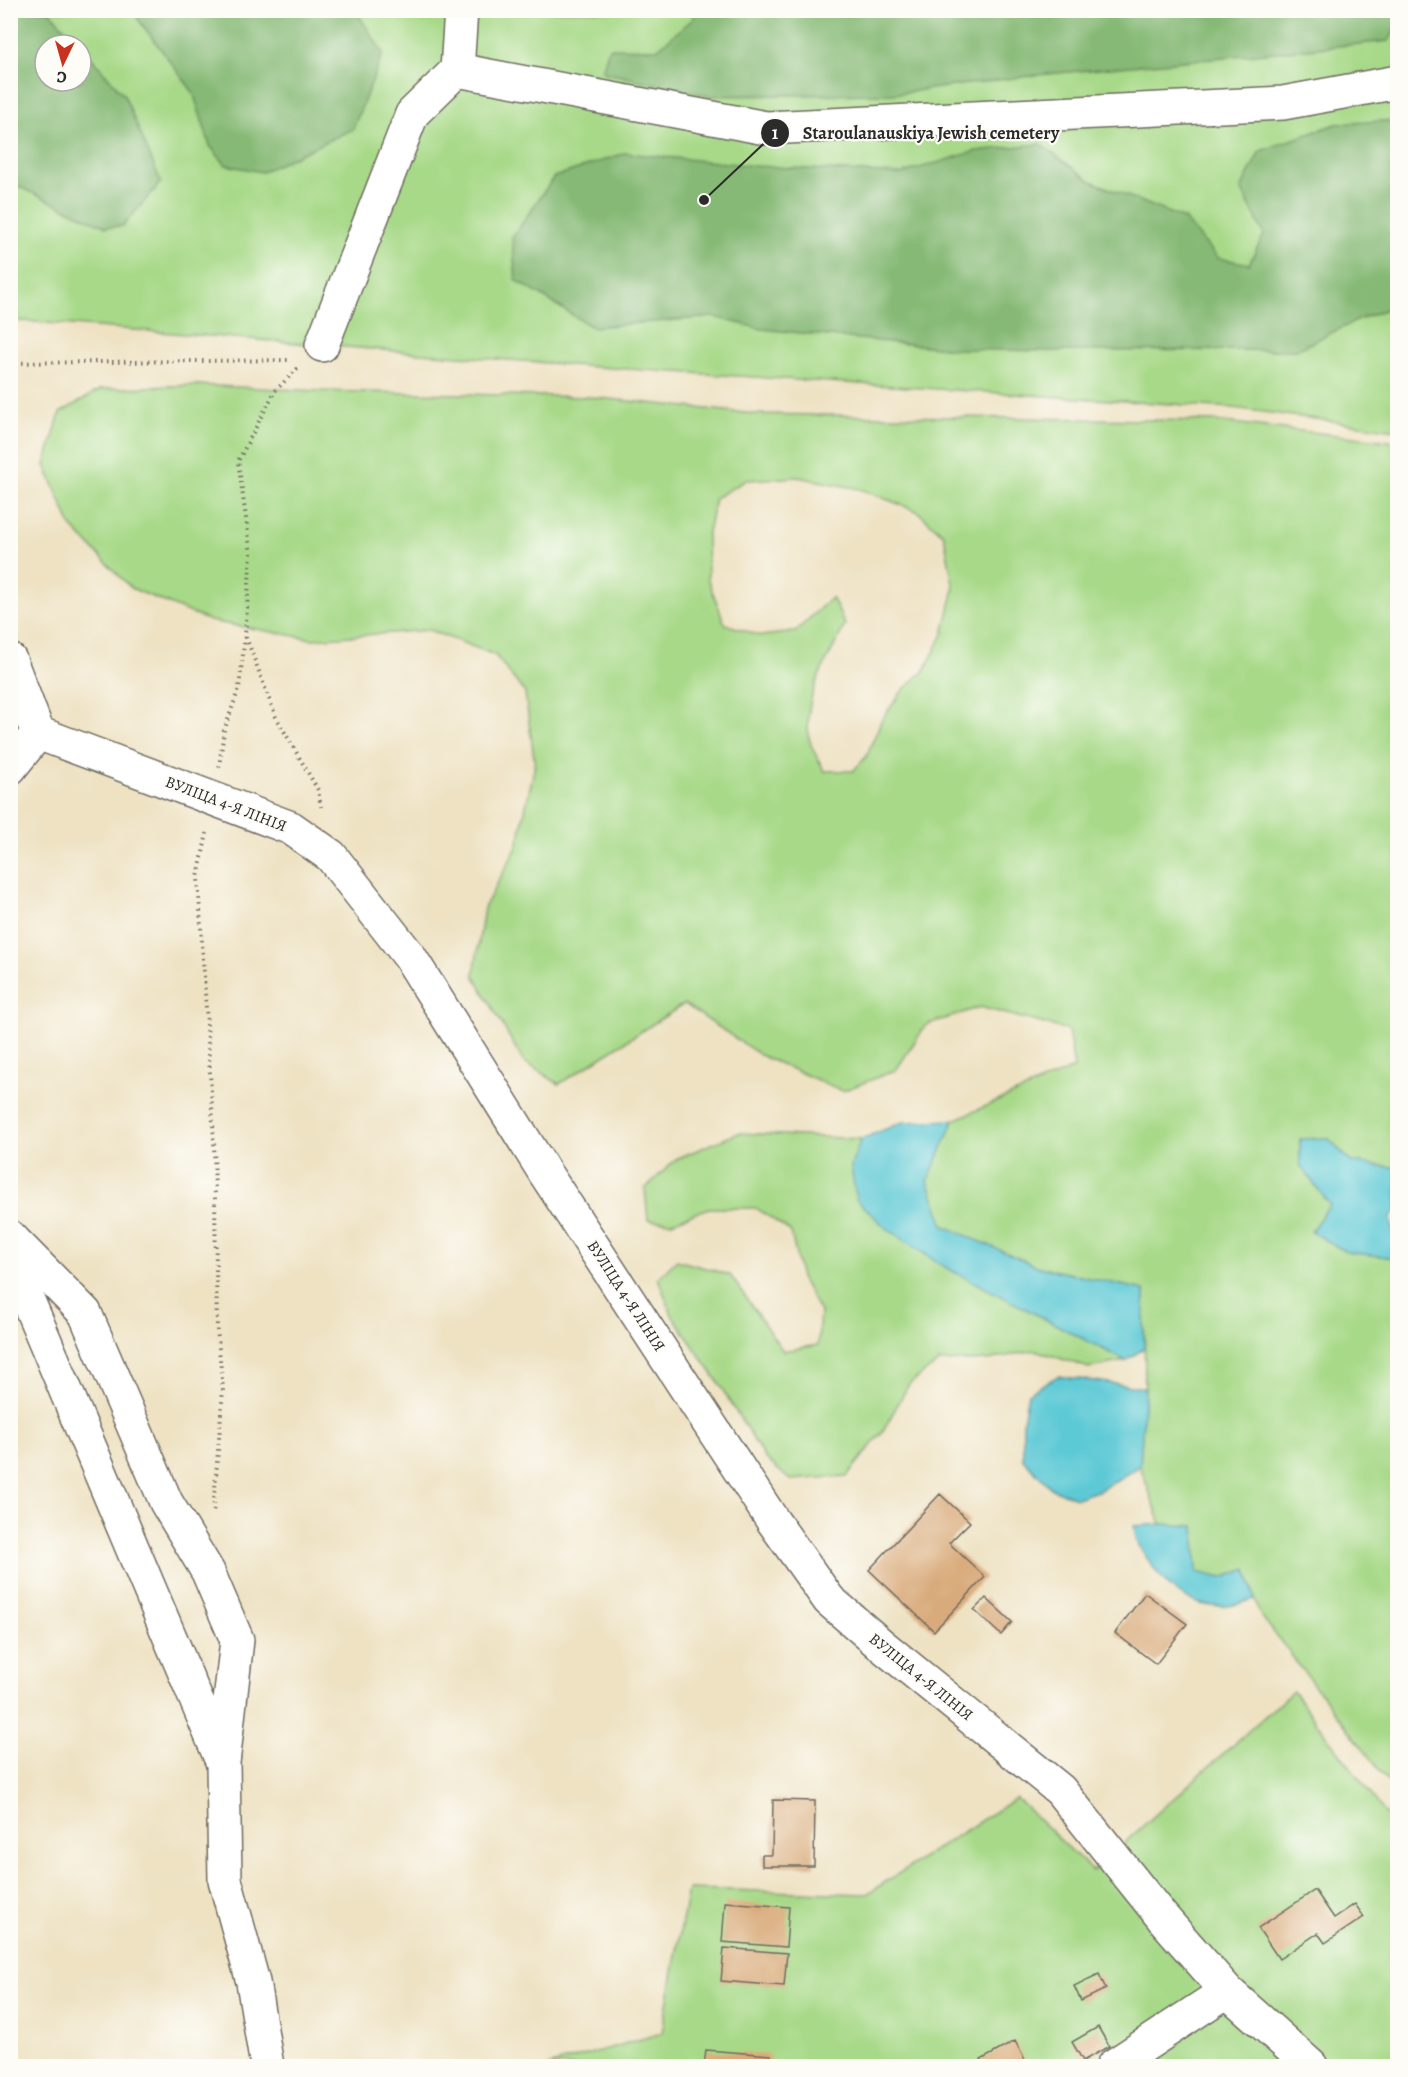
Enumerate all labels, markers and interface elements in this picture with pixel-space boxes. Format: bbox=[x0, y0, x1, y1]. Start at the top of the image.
north arrow bbox=[33, 33, 93, 93]
text: С bbox=[56, 66, 68, 88]
callout: Staroulanauskiya Jewish cemetery bbox=[760, 115, 1071, 151]
text: 1 bbox=[772, 121, 779, 145]
text: Staroulanauskiya Jewish cemetery bbox=[803, 121, 1060, 145]
street label: ВУЛІЦА 4-Я ЛІНІЯ bbox=[162, 771, 290, 837]
street label: ВУЛІЦА 4-Я ЛІНІЯ bbox=[582, 1236, 670, 1356]
street label: ВУЛІЦА 4-Я ЛІНІЯ bbox=[864, 1628, 978, 1726]

